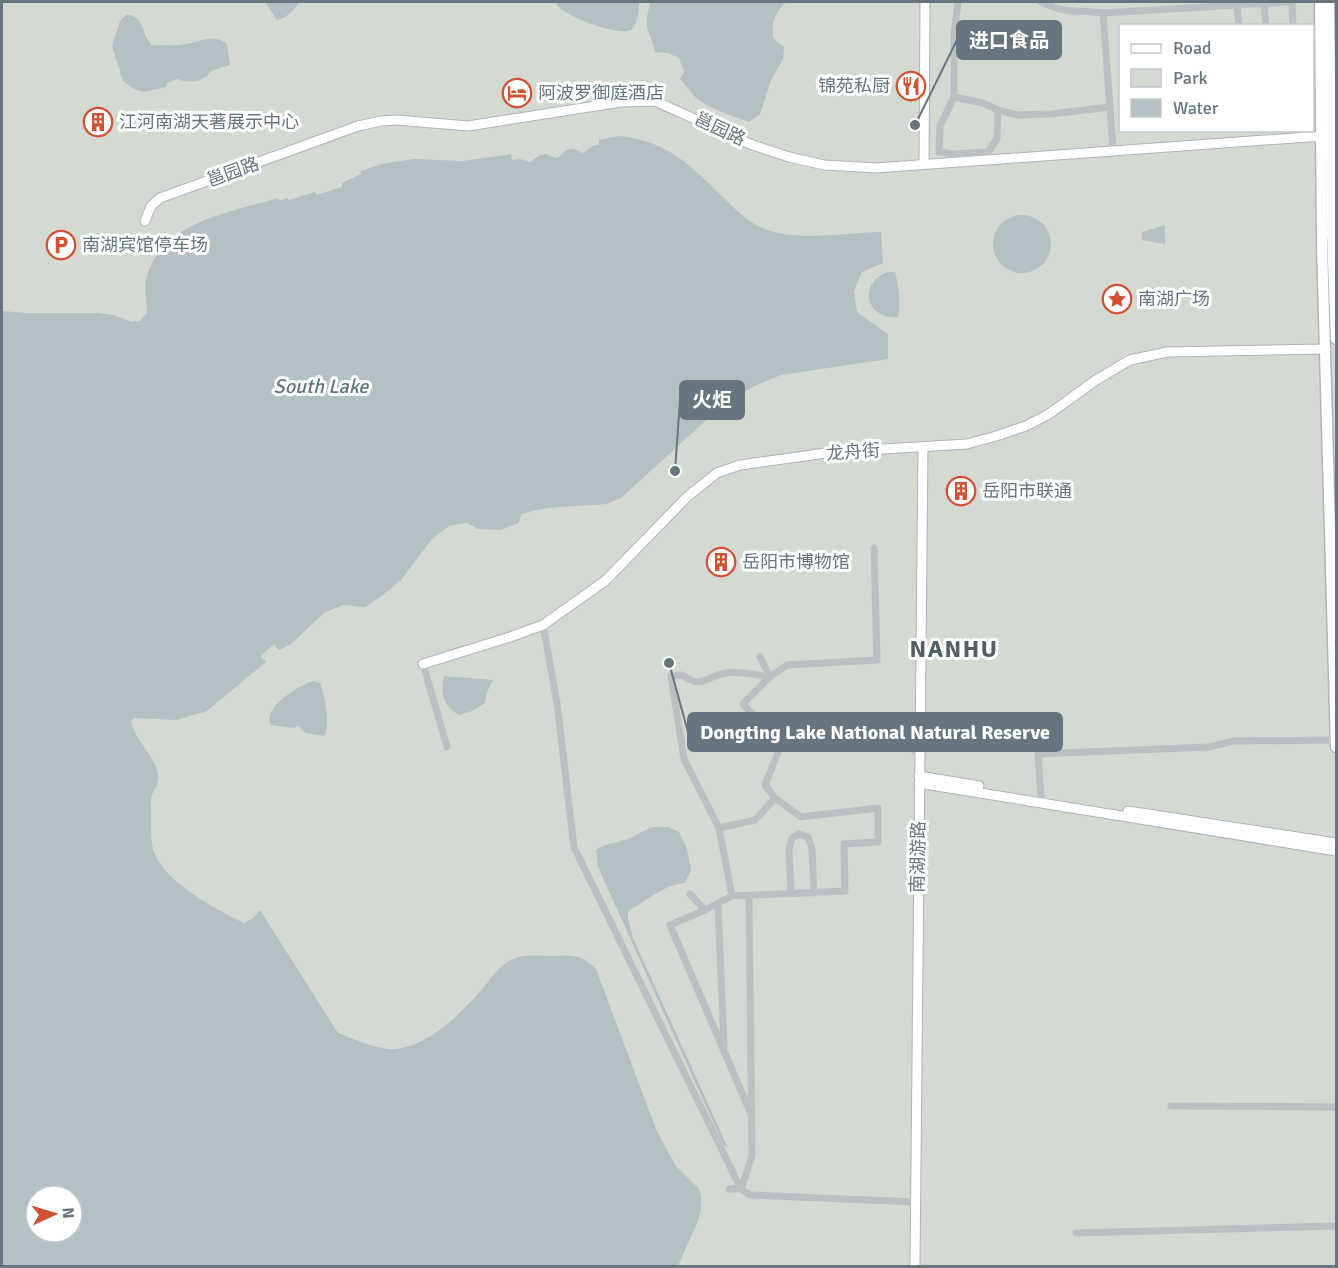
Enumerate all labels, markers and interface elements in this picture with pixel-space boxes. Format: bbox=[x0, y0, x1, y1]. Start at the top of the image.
callout: 进口食品 bbox=[957, 21, 1061, 59]
legend bbox=[1119, 24, 1314, 132]
text: 进口食品 bbox=[969, 28, 1049, 53]
text: Road bbox=[1173, 37, 1212, 59]
text: Park bbox=[1173, 67, 1208, 89]
restaurant icon: 锦苑私厨 bbox=[895, 70, 927, 102]
place label: 锦苑私厨 bbox=[818, 75, 890, 97]
hotel icon: 阿波罗御庭酒店 bbox=[501, 77, 533, 109]
place label: 阿波罗御庭酒店 bbox=[538, 82, 664, 104]
text: Water bbox=[1173, 97, 1219, 119]
building icon: 江河南湖天著展示中心 bbox=[82, 106, 114, 138]
street label: 邕园路 bbox=[691, 108, 749, 150]
place label: 江河南湖天著展示中心 bbox=[119, 111, 299, 133]
street label: 邕园路 bbox=[204, 152, 262, 192]
parking icon: 南湖宾馆停车场 bbox=[45, 229, 77, 261]
place label: 南湖宾馆停车场 bbox=[82, 234, 208, 256]
place icon: 南湖广场 bbox=[1101, 283, 1133, 315]
place label: 南湖广场 bbox=[1138, 288, 1210, 310]
water label: South Lake bbox=[274, 374, 369, 399]
callout: 火炬 bbox=[680, 381, 744, 419]
text: 火炬 bbox=[692, 388, 732, 413]
street label: 龙舟街 bbox=[825, 439, 881, 465]
building icon: 岳阳市联通 bbox=[945, 475, 977, 507]
place label: 岳阳市联通 bbox=[982, 480, 1072, 502]
building icon: 岳阳市博物馆 bbox=[705, 546, 737, 578]
place label: 岳阳市博物馆 bbox=[742, 551, 850, 573]
district label: NANHU bbox=[910, 634, 998, 664]
callout: Dongting Lake National Natural Reserve bbox=[688, 713, 1062, 751]
text: Dongting Lake National Natural Reserve bbox=[700, 720, 1050, 745]
street label: 南湖游路 bbox=[906, 821, 930, 893]
north arrow bbox=[24, 1184, 84, 1244]
text: N bbox=[58, 1207, 78, 1219]

